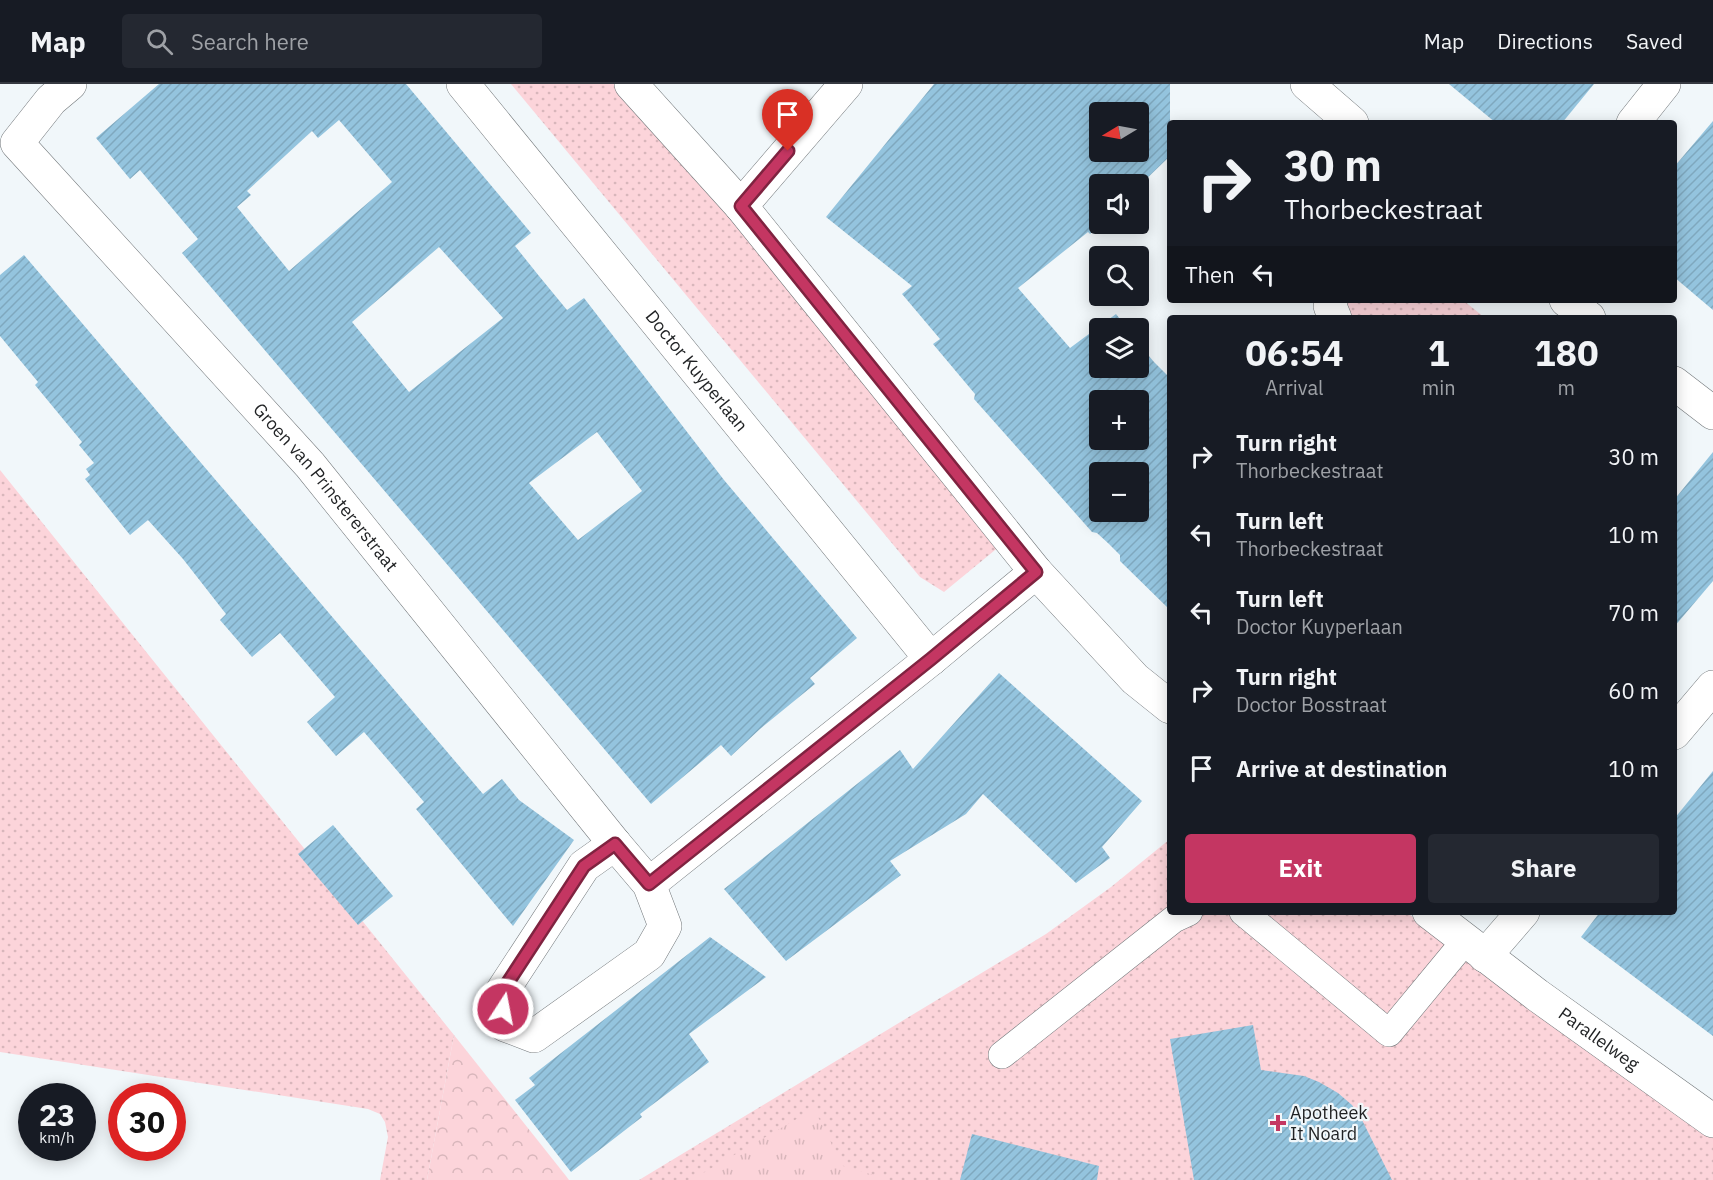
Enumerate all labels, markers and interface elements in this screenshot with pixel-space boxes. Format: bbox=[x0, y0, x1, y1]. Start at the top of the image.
search box bbox=[122, 14, 542, 68]
text: Map bbox=[30, 23, 86, 60]
icon: search bbox=[143, 25, 176, 58]
text: Search here bbox=[191, 27, 309, 56]
text: Map bbox=[1424, 27, 1464, 55]
text: Directions bbox=[1497, 27, 1593, 55]
text: Saved bbox=[1626, 27, 1683, 55]
pin bbox=[762, 89, 813, 151]
icon: arrive bbox=[771, 98, 804, 131]
north arrow bbox=[1089, 102, 1149, 162]
map controls bbox=[1089, 102, 1149, 522]
text: 30 m bbox=[1284, 138, 1382, 193]
icon: right bbox=[1185, 144, 1263, 222]
button: sound bbox=[1089, 174, 1149, 234]
text: Thorbeckestraat bbox=[1284, 191, 1483, 226]
button: search bbox=[1089, 246, 1149, 306]
icon: left bbox=[1247, 258, 1280, 291]
text: Then bbox=[1185, 260, 1235, 289]
street label: Doctor Kuyperlaan bbox=[641, 305, 753, 436]
button: layers bbox=[1089, 318, 1149, 378]
text: 06:54 bbox=[1245, 329, 1344, 376]
text: 1 bbox=[1428, 329, 1450, 376]
text: 180 bbox=[1534, 329, 1599, 376]
text: Arrival bbox=[1265, 374, 1324, 401]
text: min bbox=[1422, 374, 1456, 401]
text: m bbox=[1558, 374, 1575, 401]
button: + bbox=[1089, 390, 1149, 450]
street label: Groen van Prinstererstraat bbox=[248, 398, 403, 576]
text: Turn right bbox=[1236, 428, 1337, 457]
icon: right bbox=[1185, 440, 1218, 473]
text: 30 m bbox=[1608, 442, 1659, 471]
text: Thorbeckestraat bbox=[1236, 457, 1383, 484]
button: − bbox=[1089, 462, 1149, 522]
text: Turn left bbox=[1236, 506, 1324, 535]
icon: left bbox=[1185, 518, 1218, 551]
text: 10 m bbox=[1608, 520, 1659, 549]
text: Thorbeckestraat bbox=[1236, 535, 1383, 562]
text: Turn left bbox=[1236, 584, 1324, 613]
icon: left bbox=[1185, 596, 1218, 629]
text: 70 m bbox=[1608, 598, 1659, 627]
text: Doctor Kuyperlaan bbox=[1236, 613, 1403, 640]
text: Turn right bbox=[1236, 662, 1337, 691]
icon: right bbox=[1185, 674, 1218, 707]
text: 60 m bbox=[1608, 676, 1659, 705]
text: Doctor Bosstraat bbox=[1236, 691, 1387, 718]
icon: arrive bbox=[1185, 752, 1218, 785]
text: Arrive at destination bbox=[1236, 754, 1447, 783]
text: 10 m bbox=[1608, 754, 1659, 783]
button: Exit bbox=[1185, 834, 1416, 903]
button: Share bbox=[1428, 834, 1659, 903]
position arrow bbox=[471, 977, 535, 1041]
street label: Parallelweg bbox=[1554, 1002, 1644, 1076]
speed limit sign: 30 bbox=[108, 1083, 186, 1161]
text: 23 bbox=[39, 1095, 75, 1134]
place label: Apotheek It Noard bbox=[1290, 1101, 1368, 1145]
marker: Apotheek It Noard bbox=[1271, 1116, 1285, 1130]
text: km/h bbox=[39, 1128, 75, 1147]

